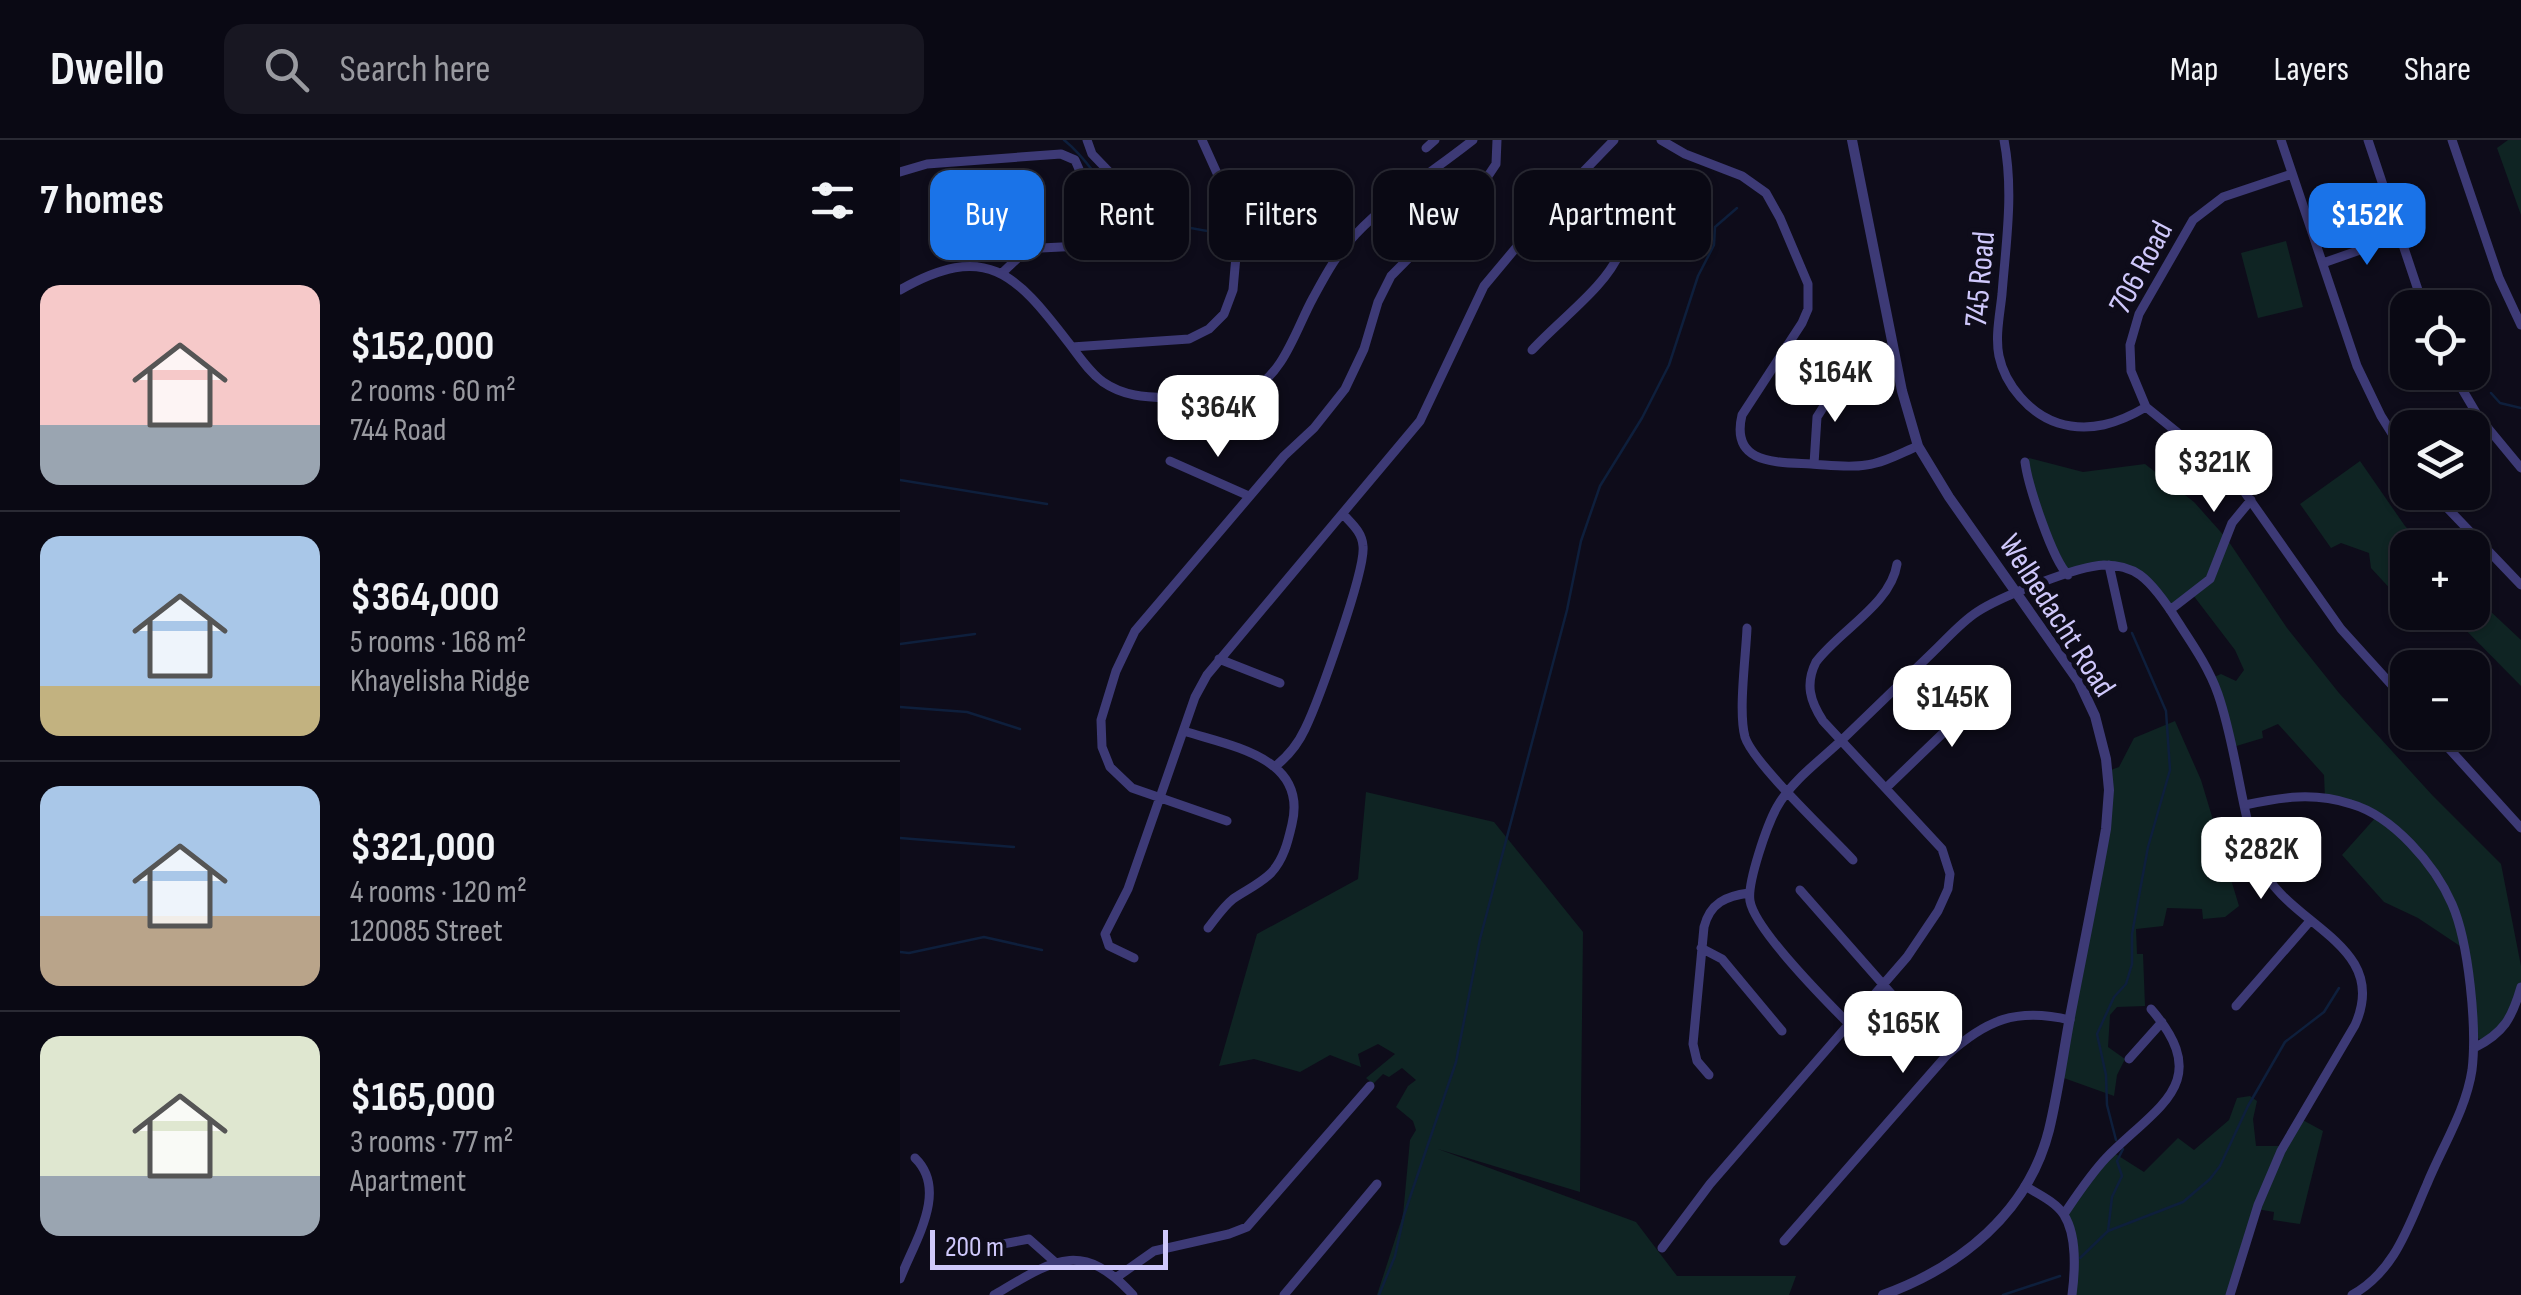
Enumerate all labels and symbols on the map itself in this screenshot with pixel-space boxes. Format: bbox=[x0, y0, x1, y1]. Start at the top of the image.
pin: $152K bbox=[2297, 183, 2437, 268]
street label: 706 Road bbox=[2101, 215, 2182, 321]
street label: 745 Road bbox=[1957, 230, 2004, 329]
pin: $164K bbox=[1765, 340, 1905, 425]
pin: $364K bbox=[1148, 375, 1288, 460]
pin: $321K bbox=[2144, 430, 2284, 515]
street label: Welbedacht Road bbox=[1990, 527, 2124, 704]
pin: $145K bbox=[1882, 665, 2022, 750]
pin: $282K bbox=[2191, 817, 2331, 902]
pin: $165K bbox=[1833, 991, 1973, 1076]
scale bar bbox=[930, 1225, 1168, 1270]

